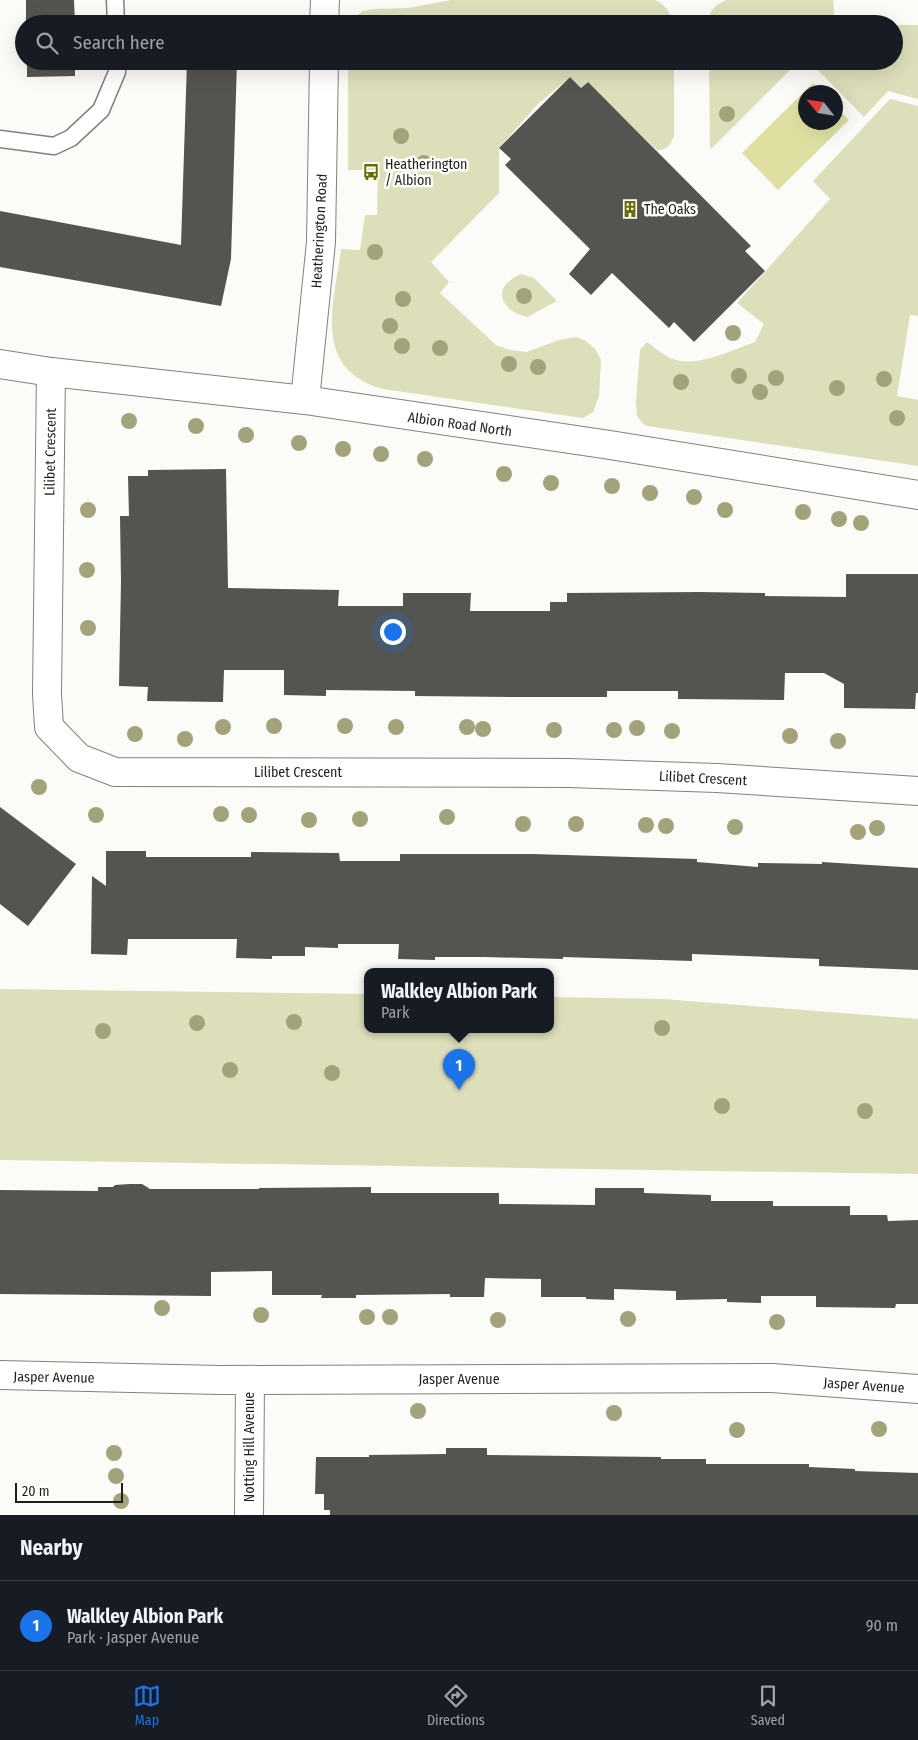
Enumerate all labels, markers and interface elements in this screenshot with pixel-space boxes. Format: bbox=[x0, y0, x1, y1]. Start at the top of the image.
search box bbox=[15, 15, 903, 70]
icon: search bbox=[33, 29, 61, 57]
text: Search here bbox=[73, 31, 165, 54]
north arrow bbox=[798, 85, 843, 130]
place label: Heatherington / Albion bbox=[385, 156, 468, 189]
bus stop icon: Heatherington / Albion bbox=[361, 162, 381, 182]
street label: Heatherington Road bbox=[308, 173, 331, 289]
building icon: The Oaks bbox=[620, 199, 640, 219]
place label: The Oaks bbox=[644, 201, 696, 218]
street label: Lilibet Crescent bbox=[41, 407, 60, 496]
street label: Albion Road North bbox=[407, 409, 513, 440]
your location bbox=[380, 619, 406, 645]
street label: Lilibet Crescent bbox=[254, 764, 342, 781]
street label: Lilibet Crescent bbox=[659, 768, 748, 789]
popup bbox=[364, 968, 554, 1033]
text: Walkley Albion Park bbox=[381, 980, 537, 1003]
text: Park bbox=[381, 1003, 409, 1022]
pin: 1 bbox=[443, 1049, 475, 1090]
street label: Jasper Avenue bbox=[13, 1368, 95, 1387]
street label: Jasper Avenue bbox=[418, 1371, 500, 1388]
street label: Jasper Avenue bbox=[823, 1374, 905, 1397]
street label: Notting Hill Avenue bbox=[241, 1392, 258, 1502]
scale bar bbox=[15, 1480, 122, 1503]
text: 20 m bbox=[22, 1483, 50, 1500]
text: Nearby bbox=[20, 1535, 82, 1561]
text: Walkley Albion Park bbox=[67, 1605, 223, 1628]
text: 1 bbox=[33, 1616, 39, 1635]
text: 90 m bbox=[866, 1616, 898, 1635]
text: Park · Jasper Avenue bbox=[67, 1628, 199, 1647]
tab: Map bbox=[133, 1682, 161, 1729]
tab: Directions bbox=[427, 1682, 485, 1729]
tab: Saved bbox=[751, 1682, 785, 1729]

